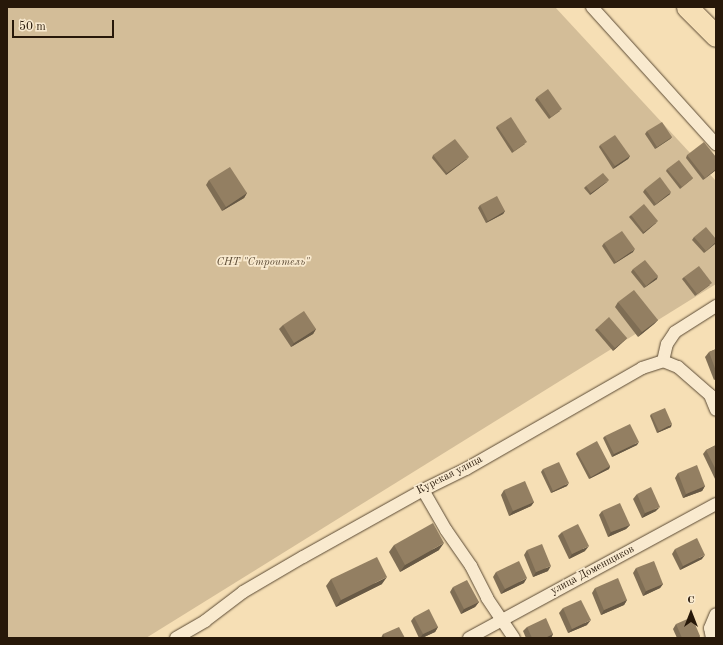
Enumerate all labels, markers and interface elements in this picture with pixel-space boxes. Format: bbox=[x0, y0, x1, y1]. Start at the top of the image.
scale bar bbox=[14, 12, 116, 38]
text: 50 m bbox=[19, 21, 46, 33]
park label: СНТ "Строитель" bbox=[216, 256, 310, 270]
street label: Курская улица bbox=[415, 454, 485, 498]
street label: улица Доменщиков bbox=[549, 543, 637, 599]
north arrow bbox=[671, 593, 711, 633]
text: С bbox=[687, 595, 695, 606]

